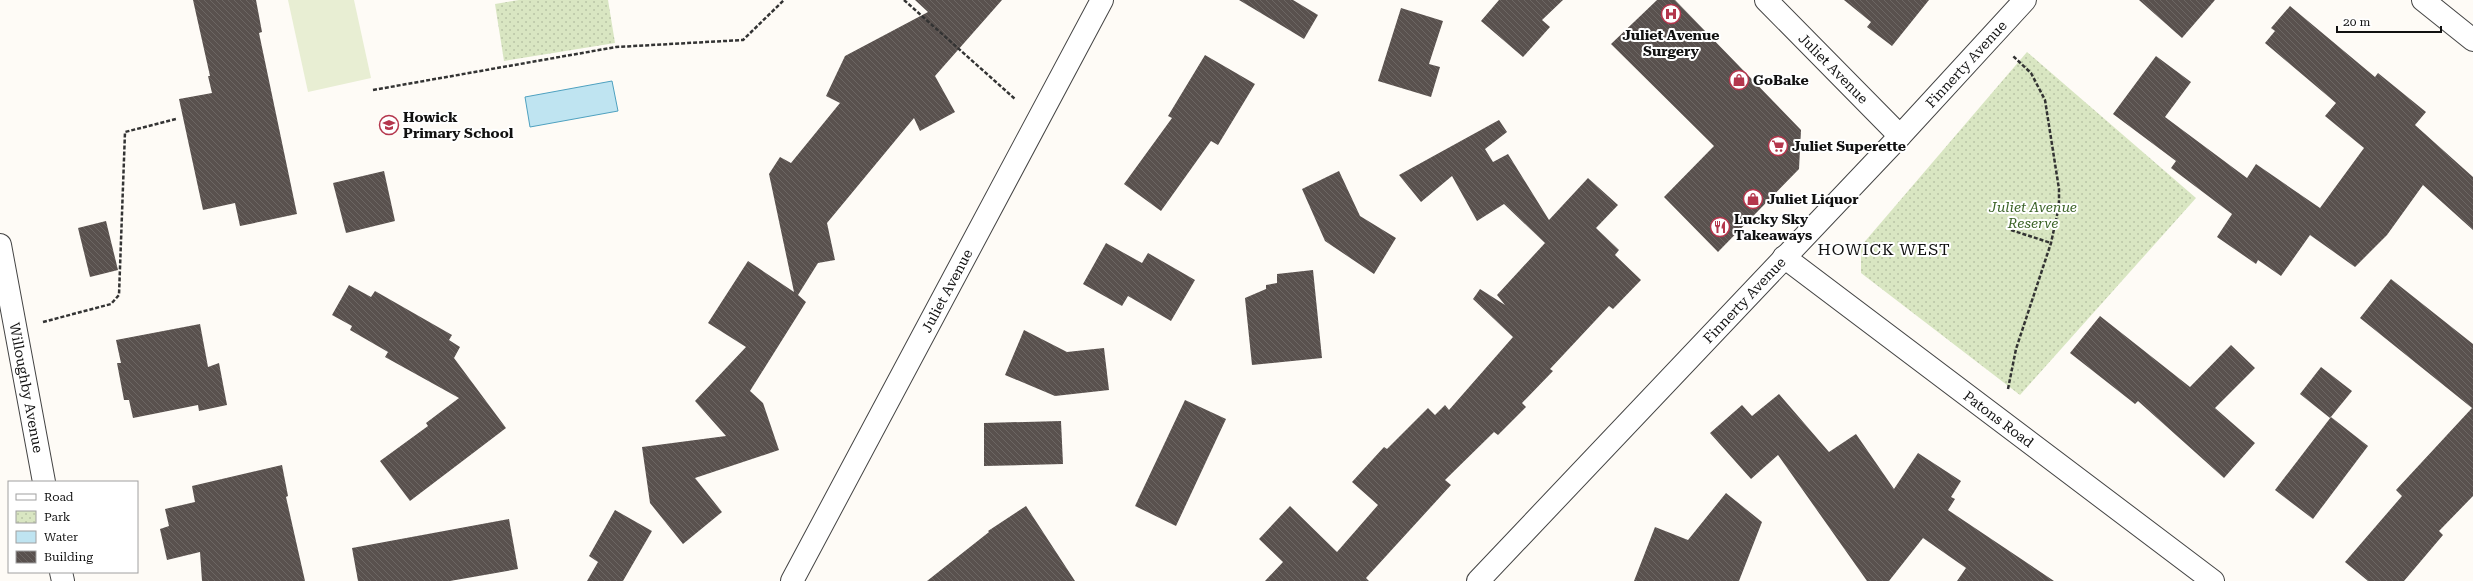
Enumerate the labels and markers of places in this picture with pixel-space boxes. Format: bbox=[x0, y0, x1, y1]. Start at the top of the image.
hospital icon: Juliet Avenue Surgery bbox=[1660, 3, 1682, 25]
place label: Juliet Avenue Surgery bbox=[1623, 27, 1719, 59]
shop icon: GoBake bbox=[1728, 69, 1750, 91]
place label: GoBake bbox=[1753, 72, 1809, 88]
place label: Howick Primary School bbox=[403, 109, 514, 141]
school or university icon: Howick Primary School bbox=[378, 114, 400, 136]
supermarket icon: Juliet Superette bbox=[1767, 135, 1789, 157]
place label: Juliet Superette bbox=[1792, 138, 1906, 154]
shop icon: Juliet Liquor bbox=[1742, 188, 1764, 210]
place label: Juliet Liquor bbox=[1767, 191, 1859, 207]
place label: Lucky Sky Takeaways bbox=[1734, 211, 1812, 243]
restaurant icon: Lucky Sky Takeaways bbox=[1709, 216, 1731, 238]

